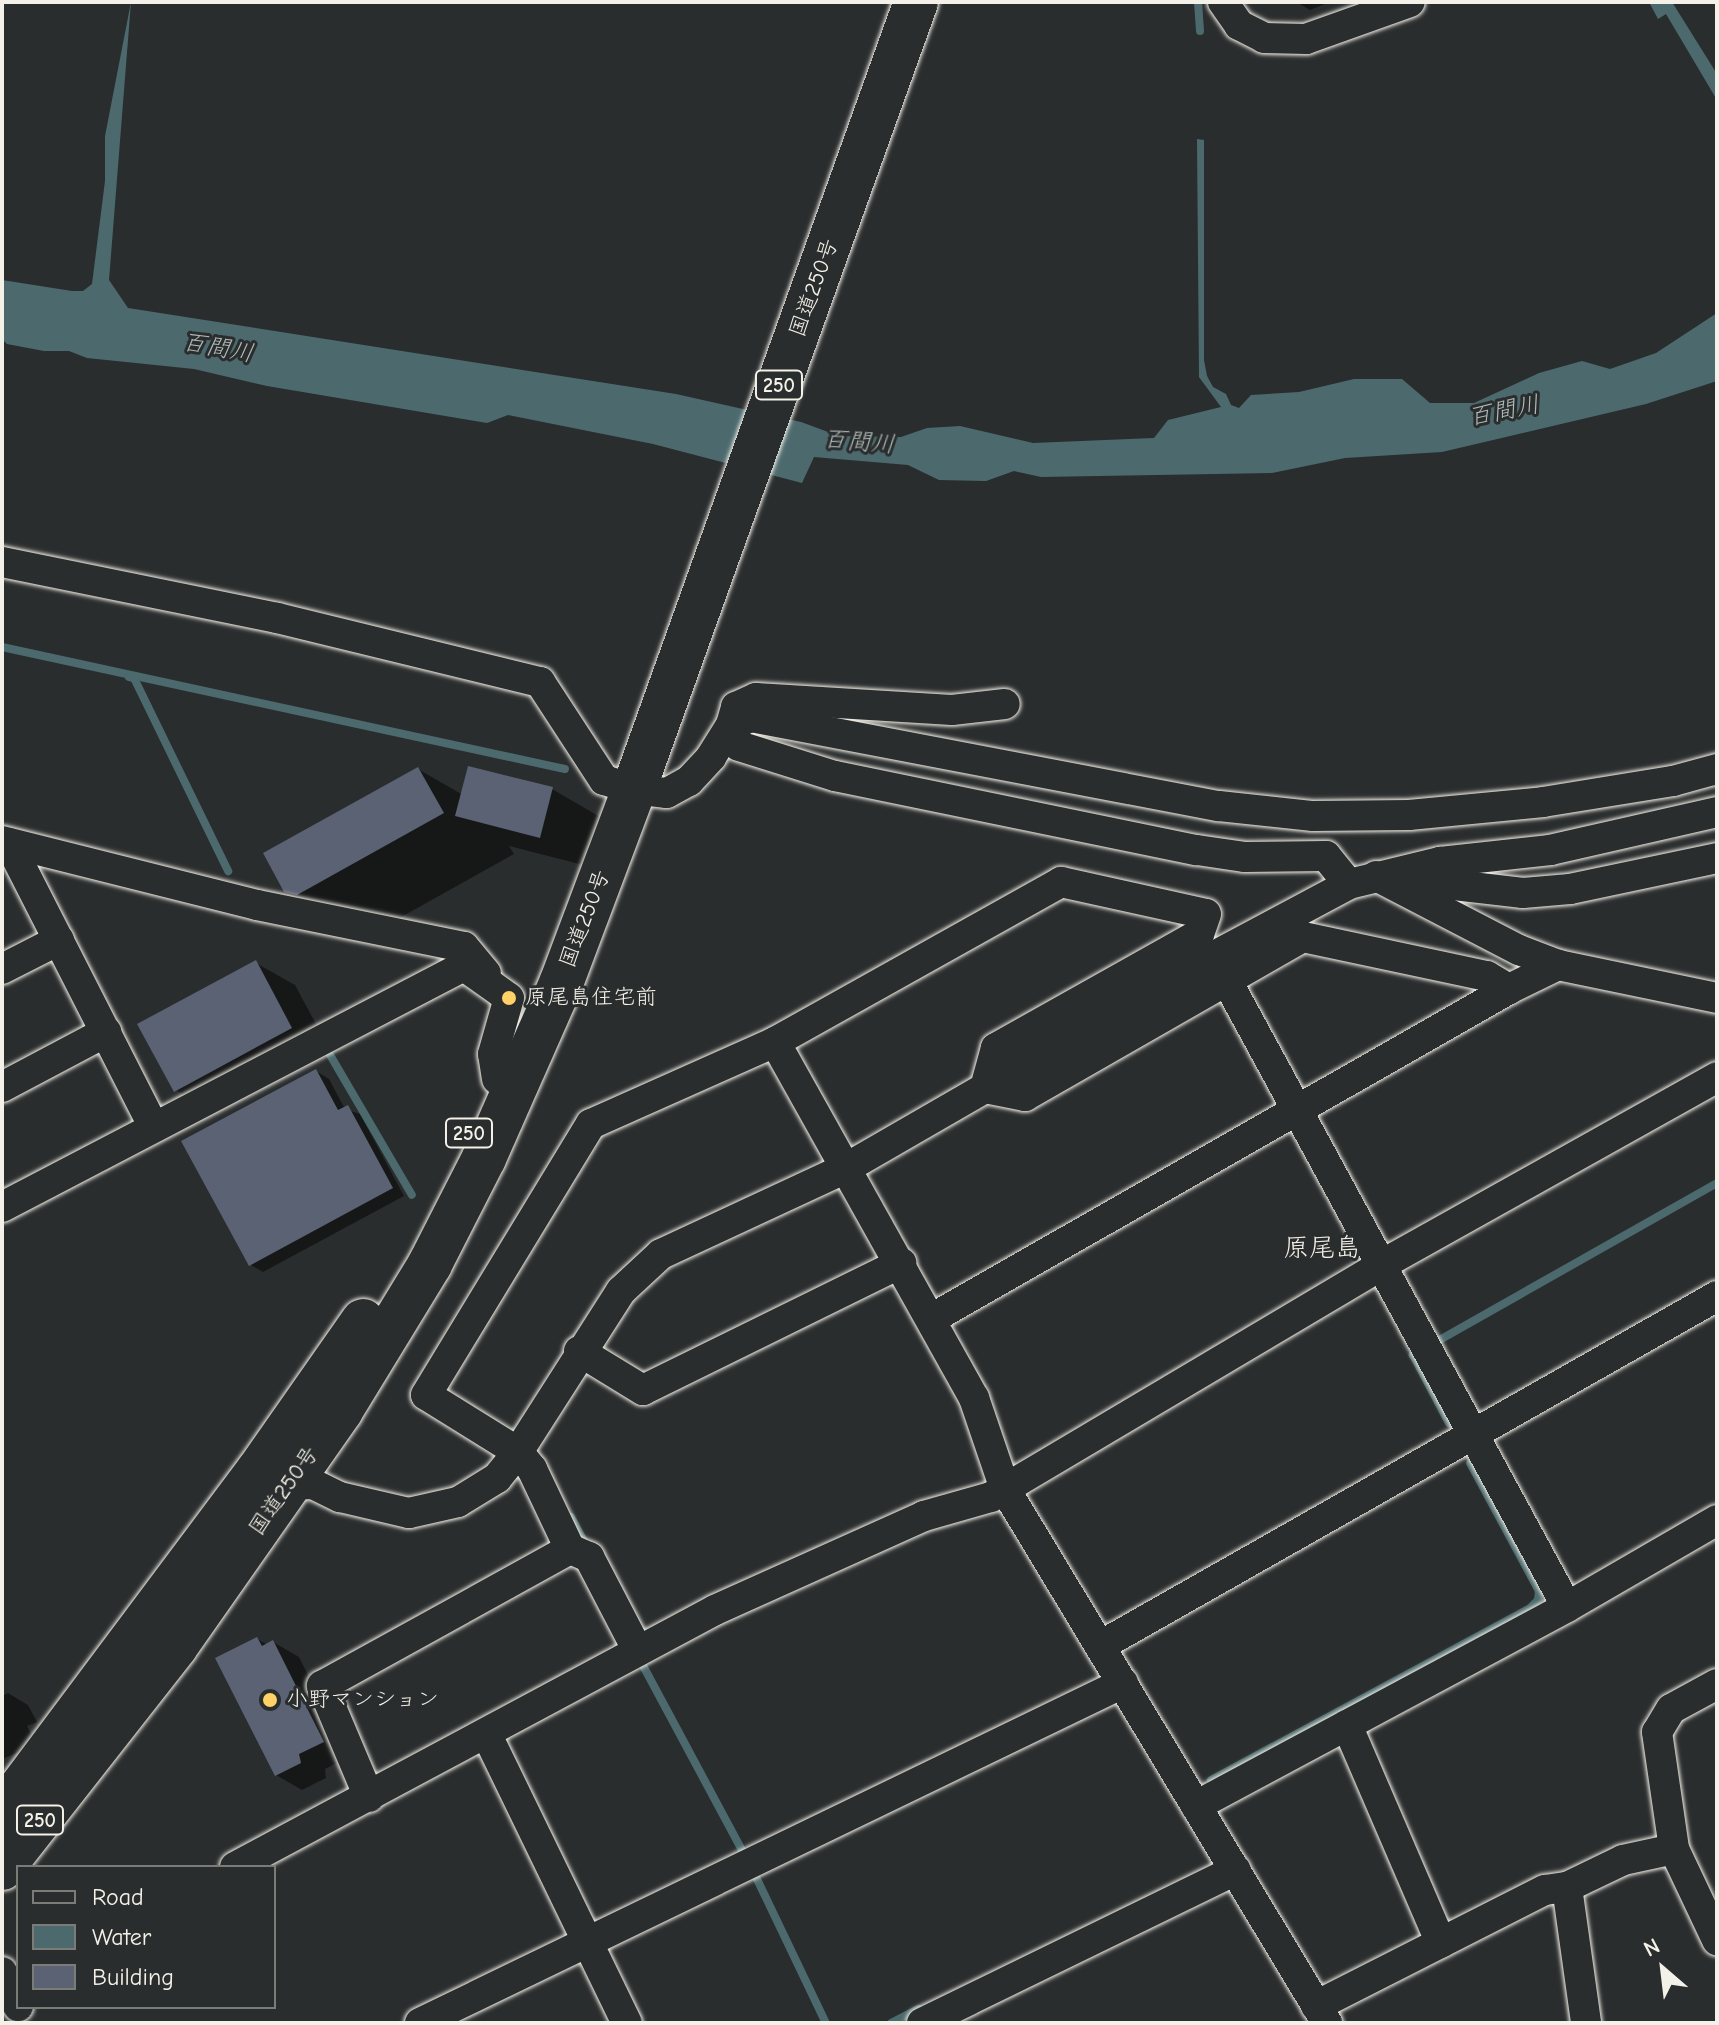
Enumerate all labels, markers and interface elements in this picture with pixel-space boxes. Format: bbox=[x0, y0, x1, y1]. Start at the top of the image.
street label: 国道250号 bbox=[784, 235, 844, 341]
water label: 百間川 bbox=[180, 328, 256, 368]
road number: 250 bbox=[753, 369, 805, 401]
water label: 百間川 bbox=[1466, 390, 1542, 432]
water label: 百間川 bbox=[822, 425, 896, 459]
street label: 国道250号 bbox=[554, 866, 616, 972]
place label: 原尾島住宅前 bbox=[525, 985, 657, 1011]
marker: 原尾島住宅前 bbox=[500, 989, 518, 1007]
road number: 250 bbox=[443, 1117, 495, 1149]
district label: 原尾島 bbox=[1283, 1233, 1361, 1265]
street label: 国道250号 bbox=[244, 1441, 324, 1541]
place label: 小野マンション bbox=[286, 1687, 440, 1713]
marker: 小野マンション bbox=[261, 1691, 279, 1709]
road number: 250 bbox=[14, 1804, 66, 1836]
legend bbox=[16, 1865, 276, 2009]
text: Road bbox=[92, 1883, 144, 1911]
text: Water bbox=[92, 1923, 151, 1951]
north arrow bbox=[1623, 1929, 1703, 2009]
text: N bbox=[1639, 1933, 1664, 1963]
text: Building bbox=[92, 1963, 174, 1991]

